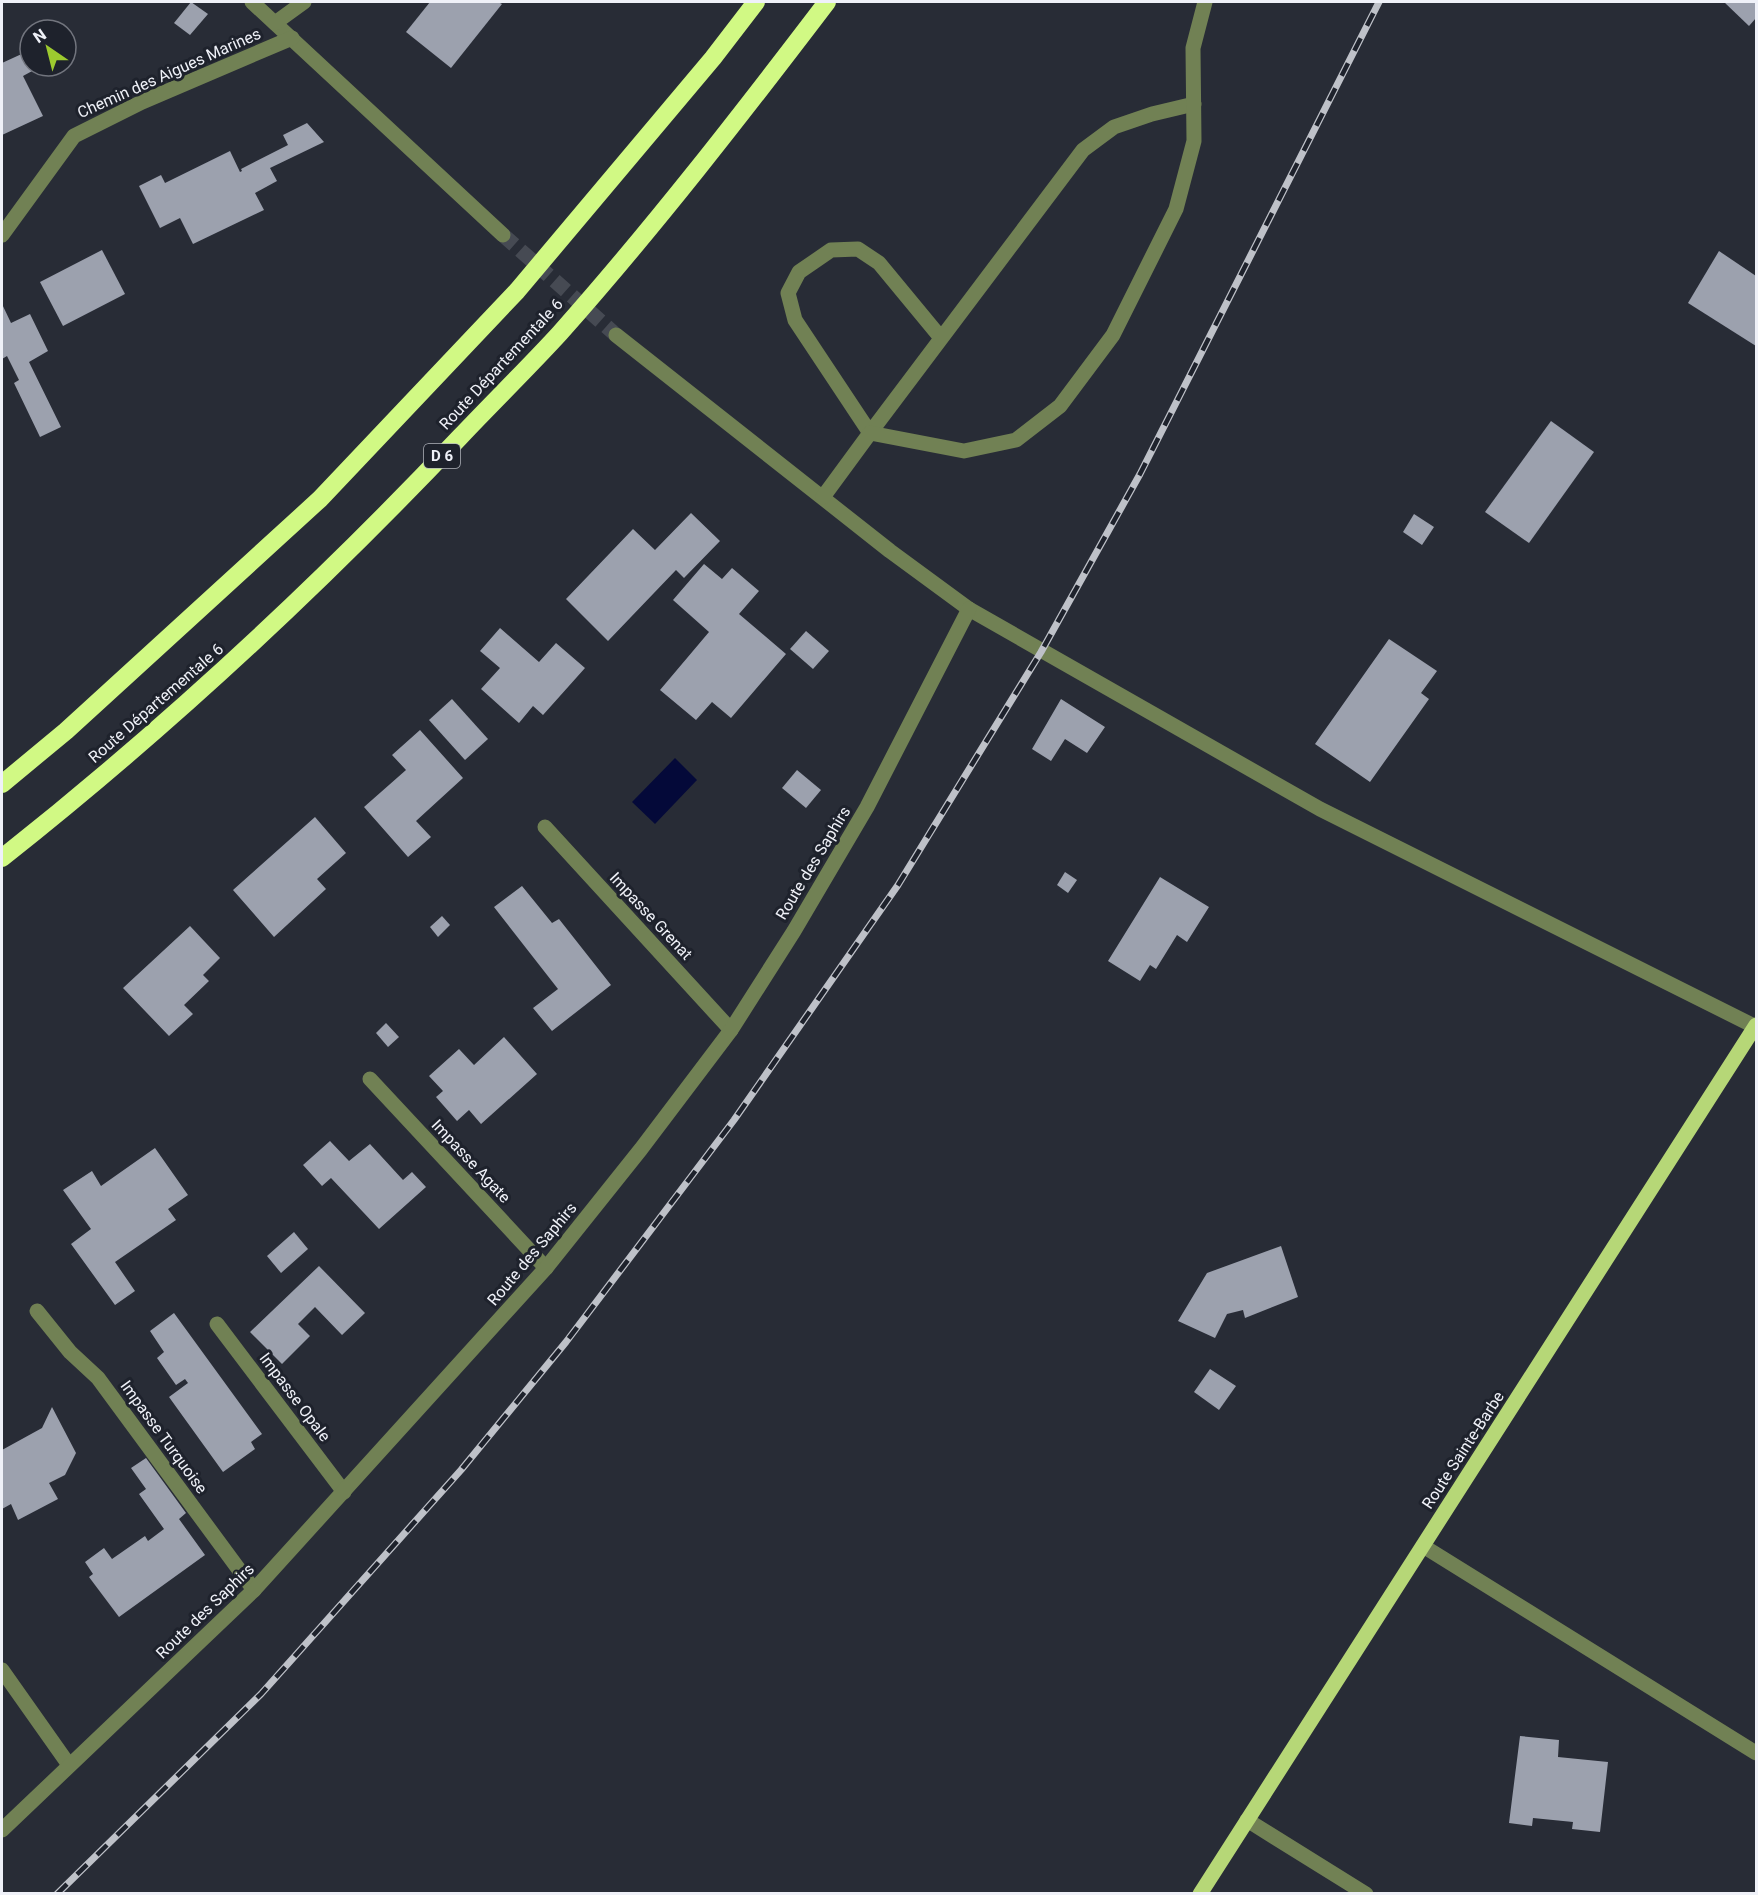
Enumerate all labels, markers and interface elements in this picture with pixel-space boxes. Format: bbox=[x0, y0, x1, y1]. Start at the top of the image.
north arrow bbox=[18, 18, 78, 78]
street label: Chemin des Aigues Marines bbox=[74, 24, 264, 122]
text: N bbox=[30, 25, 50, 47]
street label: Route Départementale 6 bbox=[435, 295, 567, 433]
road number: D 6 bbox=[424, 444, 460, 468]
street label: Route Départementale 6 bbox=[85, 639, 227, 767]
street label: Route des Saphirs bbox=[772, 803, 854, 923]
street label: Impasse Grenat bbox=[606, 868, 696, 964]
street label: Impasse Agate bbox=[428, 1115, 514, 1207]
street label: Route des Saphirs bbox=[483, 1199, 581, 1309]
street label: Impasse Opale bbox=[255, 1349, 335, 1445]
street label: Impasse Turquoise bbox=[117, 1377, 211, 1497]
street label: Route Sainte-Barbe bbox=[1418, 1388, 1508, 1512]
street label: Route des Saphirs bbox=[152, 1559, 258, 1663]

